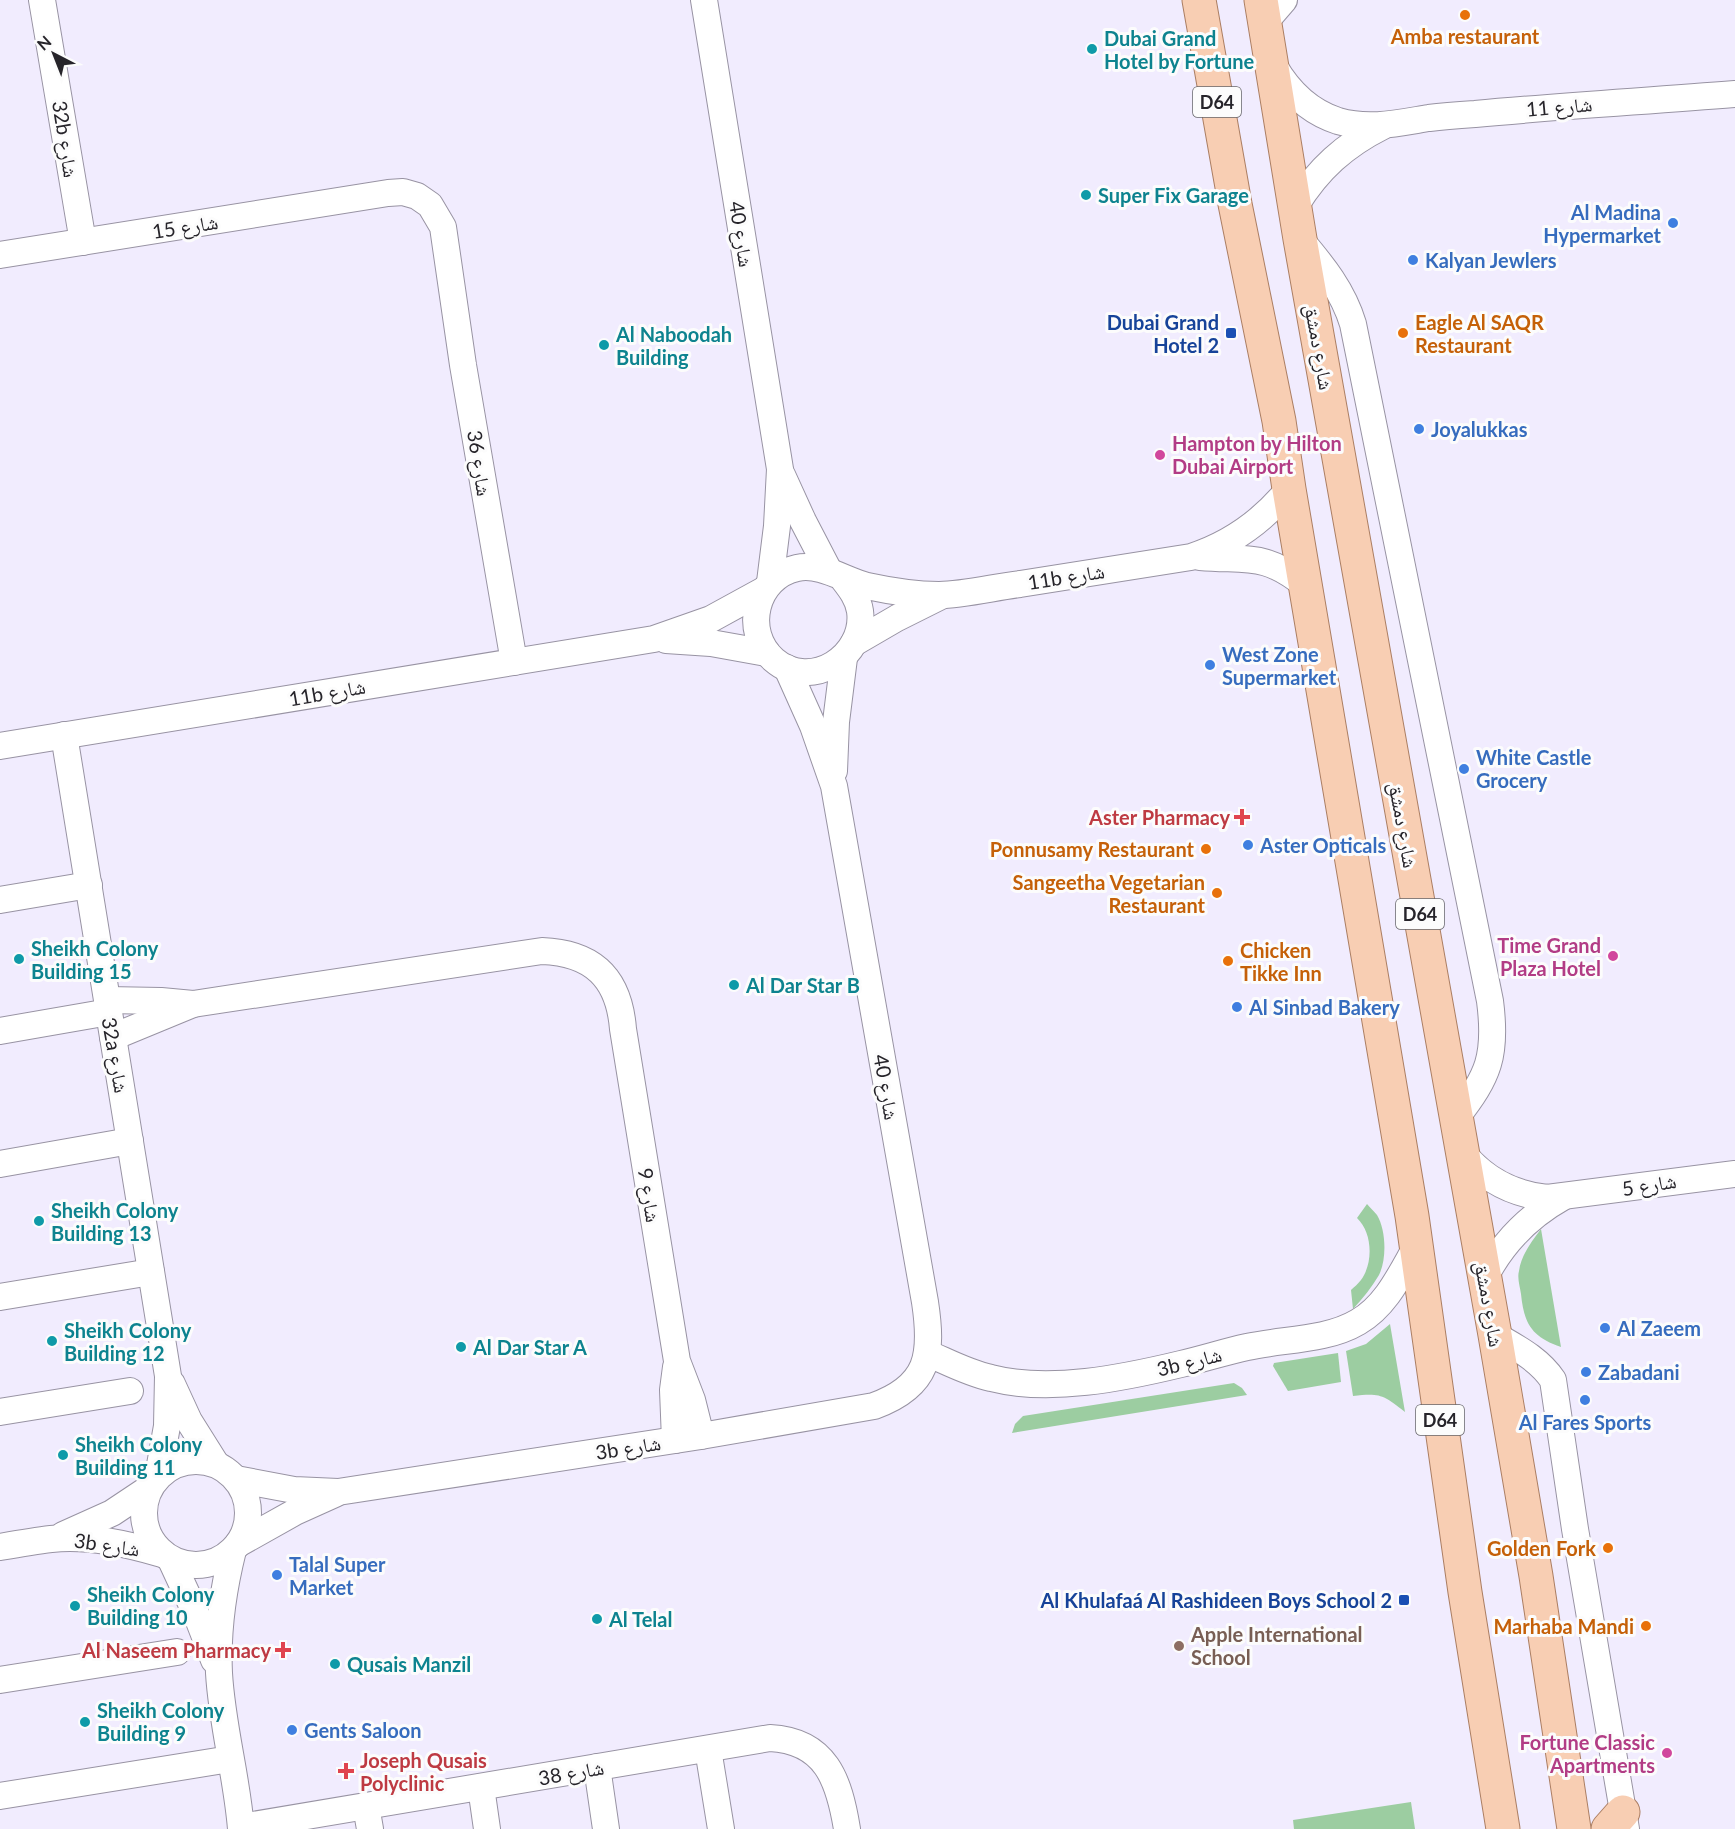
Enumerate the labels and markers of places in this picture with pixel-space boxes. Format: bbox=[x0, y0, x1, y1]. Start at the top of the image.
marker: Amba restaurant bbox=[1458, 8, 1472, 22]
place label: Amba restaurant bbox=[1390, 24, 1540, 48]
place label: Dubai Grand Hotel by Fortune bbox=[1104, 26, 1255, 73]
marker: Dubai Grand Hotel by Fortune bbox=[1085, 42, 1099, 56]
place label: Super Fix Garage bbox=[1098, 183, 1249, 207]
marker: Super Fix Garage bbox=[1079, 188, 1093, 202]
place label: Al Madina Hypermarket bbox=[1543, 200, 1662, 247]
marker: Al Madina Hypermarket bbox=[1666, 216, 1680, 230]
place label: Kalyan Jewlers bbox=[1425, 248, 1557, 272]
marker: Kalyan Jewlers bbox=[1406, 253, 1420, 267]
place label: Dubai Grand Hotel 2 bbox=[1107, 310, 1219, 357]
place label: Eagle Al SAQR Restaurant bbox=[1415, 310, 1544, 357]
place label: Al Naboodah Building bbox=[615, 322, 732, 369]
marker: Dubai Grand Hotel 2 bbox=[1224, 326, 1238, 340]
marker: Eagle Al SAQR Restaurant bbox=[1396, 326, 1410, 340]
marker: Al Naboodah Building bbox=[597, 338, 611, 352]
place label: Joyalukkas bbox=[1431, 417, 1528, 441]
marker: Joyalukkas bbox=[1412, 422, 1426, 436]
place label: Hampton by Hilton Dubai Airport bbox=[1172, 431, 1342, 478]
marker: Hampton by Hilton Dubai Airport bbox=[1153, 448, 1167, 462]
place label: West Zone Supermarket bbox=[1222, 642, 1337, 689]
marker: West Zone Supermarket bbox=[1203, 658, 1217, 672]
place label: White Castle Grocery bbox=[1476, 745, 1592, 792]
marker: White Castle Grocery bbox=[1457, 762, 1471, 776]
place label: Aster Pharmacy bbox=[1088, 805, 1230, 829]
marker: Aster Pharmacy bbox=[1235, 810, 1249, 824]
place label: Aster Opticals bbox=[1259, 833, 1386, 857]
place label: Ponnusamy Restaurant bbox=[990, 837, 1195, 861]
marker: Aster Opticals bbox=[1241, 838, 1255, 852]
marker: Ponnusamy Restaurant bbox=[1199, 842, 1213, 856]
place label: Sangeetha Vegetarian Restaurant bbox=[1013, 870, 1206, 917]
marker: Sangeetha Vegetarian Restaurant bbox=[1210, 886, 1224, 900]
place label: Time Grand Plaza Hotel bbox=[1497, 933, 1601, 980]
place label: Sheikh Colony Building 15 bbox=[31, 936, 159, 983]
place label: Chicken Tikke Inn bbox=[1240, 938, 1322, 985]
marker: Time Grand Plaza Hotel bbox=[1606, 949, 1620, 963]
marker: Sheikh Colony Building 15 bbox=[12, 952, 26, 966]
marker: Chicken Tikke Inn bbox=[1221, 954, 1235, 968]
place label: Al Dar Star B bbox=[745, 973, 860, 997]
marker: Al Dar Star B bbox=[727, 978, 741, 992]
place label: Al Sinbad Bakery bbox=[1248, 995, 1400, 1019]
marker: Al Sinbad Bakery bbox=[1230, 1000, 1244, 1014]
place label: Sheikh Colony Building 13 bbox=[51, 1198, 179, 1245]
marker: Sheikh Colony Building 13 bbox=[32, 1214, 46, 1228]
place label: Al Zaeem bbox=[1616, 1316, 1701, 1340]
place label: Sheikh Colony Building 12 bbox=[64, 1318, 192, 1365]
marker: Al Zaeem bbox=[1598, 1321, 1612, 1335]
marker: Sheikh Colony Building 12 bbox=[45, 1334, 59, 1348]
place label: Al Dar Star A bbox=[472, 1335, 587, 1359]
marker: Al Dar Star A bbox=[454, 1340, 468, 1354]
place label: Zabadani bbox=[1598, 1360, 1680, 1384]
marker: Zabadani bbox=[1579, 1365, 1593, 1379]
marker: Al Fares Sports bbox=[1578, 1393, 1592, 1407]
place label: Al Fares Sports bbox=[1518, 1410, 1652, 1434]
place label: Sheikh Colony Building 11 bbox=[75, 1432, 203, 1479]
marker: Sheikh Colony Building 11 bbox=[56, 1448, 70, 1462]
place label: Golden Fork bbox=[1487, 1536, 1596, 1560]
marker: Golden Fork bbox=[1601, 1541, 1615, 1555]
place label: Talal Super Market bbox=[289, 1552, 386, 1599]
marker: Talal Super Market bbox=[270, 1568, 284, 1582]
place label: Sheikh Colony Building 10 bbox=[87, 1582, 215, 1629]
place label: Al Khulafaá Al Rashideen Boys School 2 bbox=[1039, 1588, 1392, 1612]
marker: Al Khulafaá Al Rashideen Boys School 2 bbox=[1397, 1593, 1411, 1607]
marker: Sheikh Colony Building 10 bbox=[68, 1599, 82, 1613]
place label: Al Telal bbox=[608, 1607, 672, 1631]
marker: Al Telal bbox=[590, 1612, 604, 1626]
place label: Marhaba Mandi bbox=[1493, 1614, 1634, 1638]
marker: Marhaba Mandi bbox=[1639, 1619, 1653, 1633]
place label: Apple International School bbox=[1190, 1622, 1363, 1669]
place label: Al Naseem Pharmacy bbox=[81, 1638, 271, 1662]
marker: Apple International School bbox=[1172, 1639, 1186, 1653]
marker: Al Naseem Pharmacy bbox=[276, 1643, 290, 1657]
place label: Qusais Manzil bbox=[347, 1652, 471, 1676]
marker: Qusais Manzil bbox=[328, 1657, 342, 1671]
place label: Sheikh Colony Building 9 bbox=[97, 1698, 225, 1745]
marker: Sheikh Colony Building 9 bbox=[78, 1715, 92, 1729]
place label: Gents Saloon bbox=[304, 1718, 422, 1742]
marker: Gents Saloon bbox=[285, 1723, 299, 1737]
place label: Fortune Classic Apartments bbox=[1519, 1730, 1655, 1777]
marker: Fortune Classic Apartments bbox=[1660, 1746, 1674, 1760]
place label: Joseph Qusais Polyclinic bbox=[360, 1748, 487, 1795]
marker: Joseph Qusais Polyclinic bbox=[337, 1762, 355, 1780]

